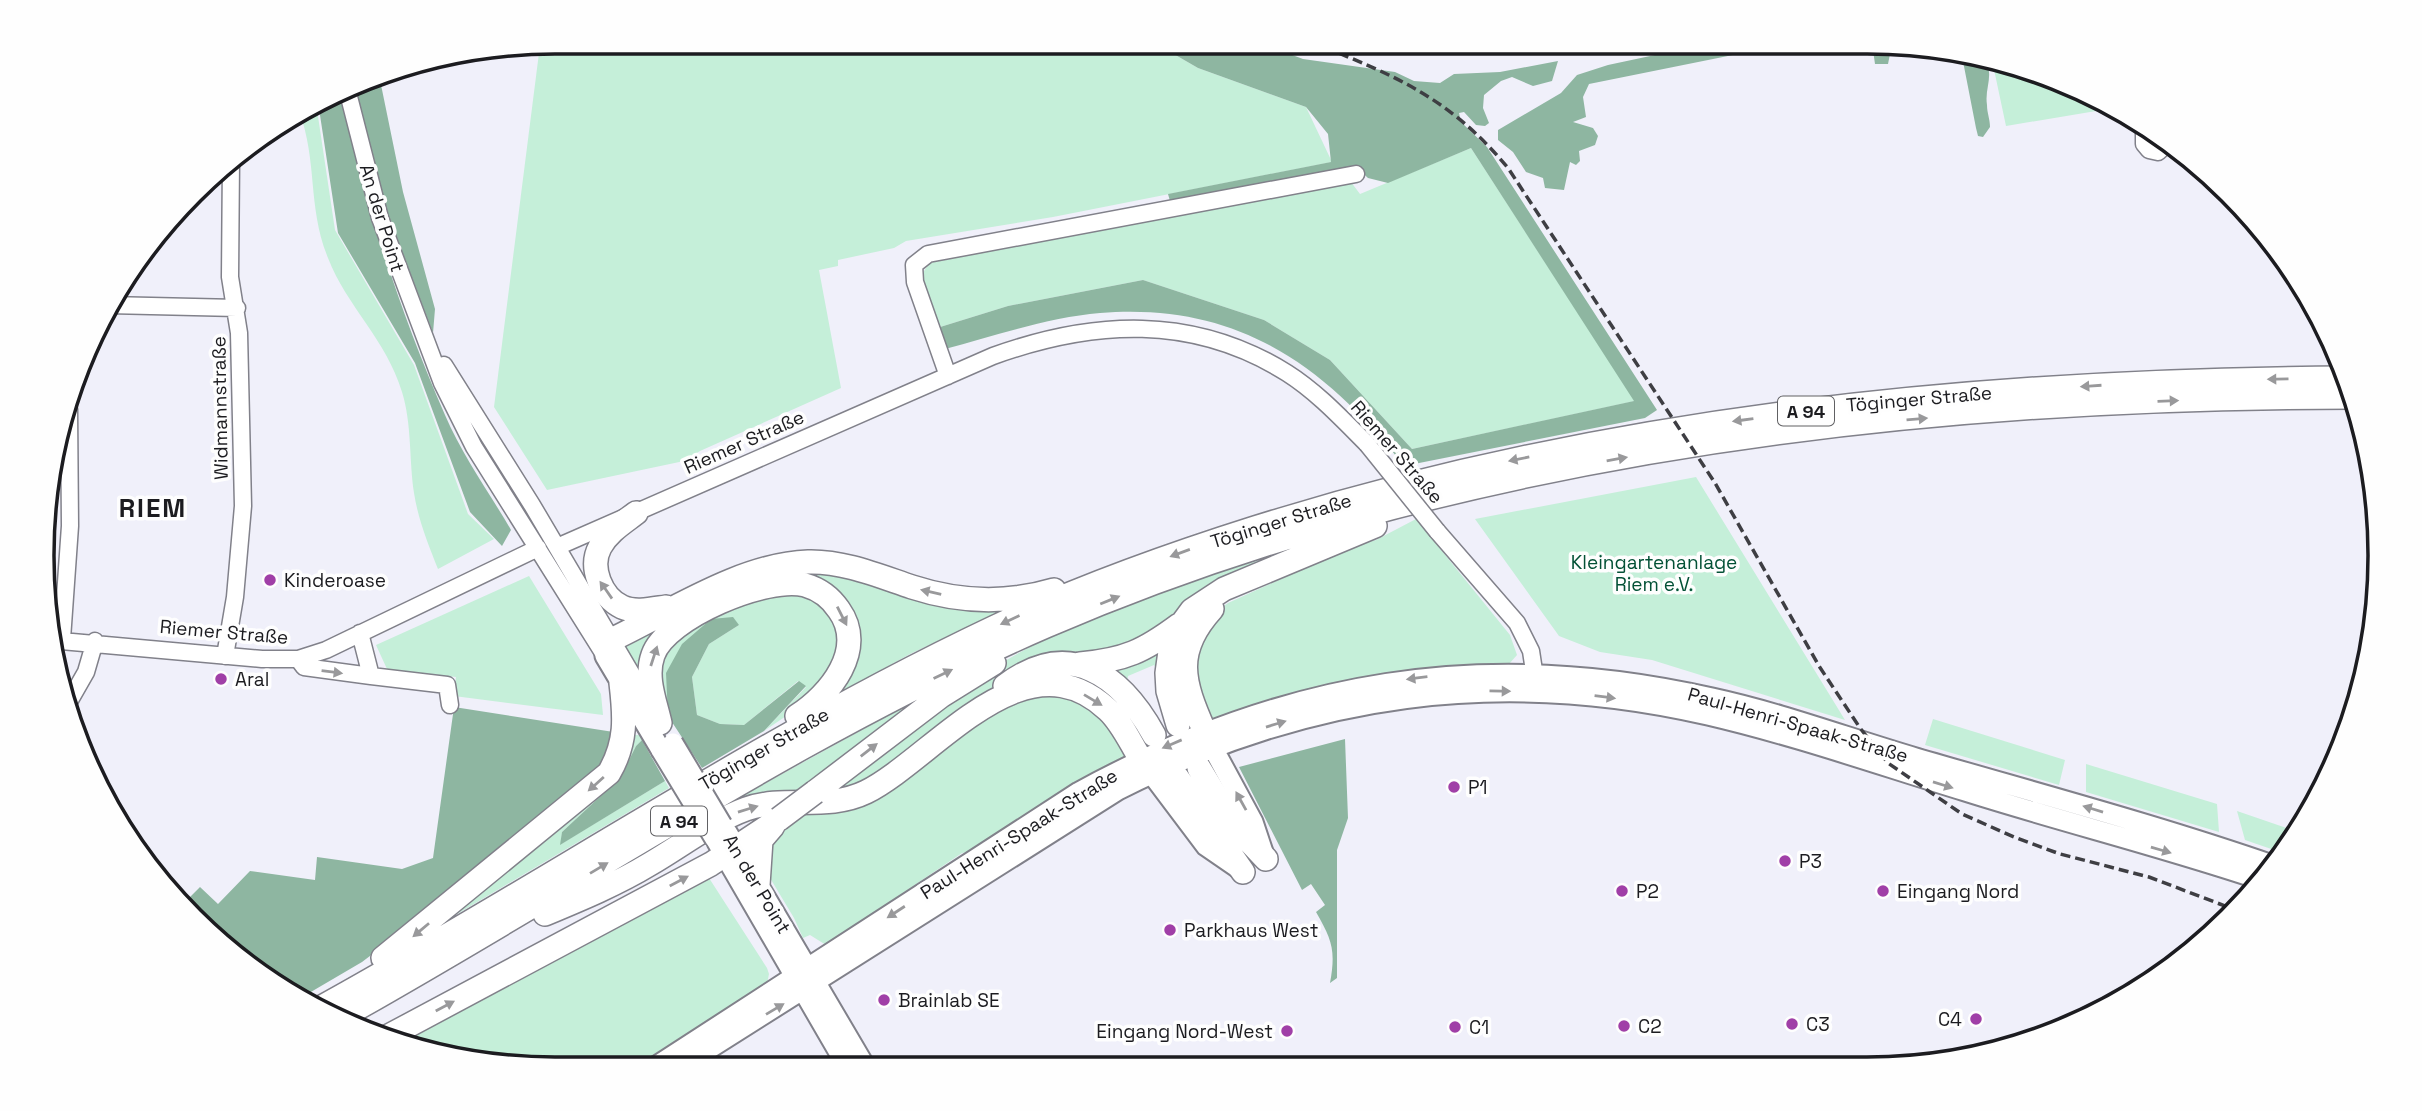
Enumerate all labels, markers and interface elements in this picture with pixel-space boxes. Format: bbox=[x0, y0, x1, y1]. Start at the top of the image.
street label: An der Point bbox=[354, 161, 410, 275]
street label: Widmannstraße bbox=[206, 336, 234, 480]
one-way arrow bbox=[2267, 373, 2289, 385]
street label: Töginger Straße bbox=[1845, 380, 1993, 418]
one-way arrow bbox=[2080, 380, 2102, 391]
street label: Riemer Straße bbox=[1345, 395, 1449, 509]
one-way arrow bbox=[2158, 395, 2180, 407]
road number: A 94 bbox=[1778, 396, 1834, 426]
street label: Riemer Straße bbox=[680, 404, 808, 480]
one-way arrow bbox=[1906, 413, 1928, 424]
one-way arrow bbox=[1731, 414, 1753, 425]
one-way arrow bbox=[1508, 454, 1530, 465]
one-way arrow bbox=[1606, 454, 1628, 465]
street label: Töginger Straße bbox=[1207, 488, 1355, 554]
district label: RIEM bbox=[119, 491, 187, 525]
one-way arrow bbox=[1170, 548, 1191, 559]
park label: Kleingartenanlage Riem e.V. bbox=[1571, 550, 1737, 597]
place label: Kinderoase bbox=[284, 568, 386, 593]
marker: Kinderoase bbox=[262, 572, 278, 588]
one-way arrow bbox=[599, 581, 613, 599]
one-way arrow bbox=[920, 586, 942, 597]
one-way arrow bbox=[1100, 594, 1121, 605]
one-way arrow bbox=[835, 607, 847, 627]
street label: Riemer Straße bbox=[159, 614, 289, 650]
one-way arrow bbox=[1000, 614, 1020, 626]
one-way arrow bbox=[649, 646, 660, 667]
one-way arrow bbox=[321, 666, 343, 677]
place label: Aral bbox=[235, 667, 269, 692]
one-way arrow bbox=[933, 668, 953, 679]
marker: Aral bbox=[213, 671, 229, 687]
one-way arrow bbox=[1406, 673, 1428, 684]
street label: Paul-Henri-Spaak-Straße bbox=[1685, 682, 1911, 768]
one-way arrow bbox=[1490, 685, 1512, 697]
one-way arrow bbox=[1594, 691, 1616, 702]
one-way arrow bbox=[1083, 693, 1102, 706]
street label: Töginger Straße bbox=[694, 702, 834, 796]
one-way arrow bbox=[1266, 719, 1287, 729]
one-way arrow bbox=[1162, 739, 1183, 750]
one-way arrow bbox=[860, 744, 878, 758]
street label: Paul-Henri-Spaak-Straße bbox=[916, 763, 1122, 905]
place label: P1 bbox=[1468, 775, 1487, 800]
one-way arrow bbox=[587, 776, 605, 792]
marker: P1 bbox=[1446, 779, 1462, 795]
one-way arrow bbox=[1933, 780, 1954, 790]
one-way arrow bbox=[1236, 791, 1248, 811]
one-way arrow bbox=[738, 803, 759, 813]
one-way arrow bbox=[2082, 804, 2103, 814]
road number: A 94 bbox=[651, 806, 707, 836]
street label: An der Point bbox=[718, 830, 796, 938]
one-way arrow bbox=[2151, 845, 2172, 855]
place label: P3 bbox=[1799, 849, 1822, 874]
marker: P3 bbox=[1777, 853, 1793, 869]
one-way arrow bbox=[589, 862, 608, 875]
one-way arrow bbox=[669, 876, 689, 888]
place label: P2 bbox=[1636, 879, 1659, 904]
place label: Eingang Nord bbox=[1897, 879, 2019, 904]
marker: P2 bbox=[1614, 883, 1630, 899]
marker: Eingang Nord bbox=[1875, 883, 1891, 899]
one-way arrow bbox=[887, 905, 906, 918]
place label: Parkhaus West bbox=[1184, 918, 1318, 943]
one-way arrow bbox=[413, 922, 431, 937]
marker: Parkhaus West bbox=[1162, 922, 1178, 938]
place label: Brainlab SE bbox=[898, 988, 1000, 1013]
marker: Brainlab SE bbox=[876, 992, 892, 1008]
one-way arrow bbox=[435, 1000, 455, 1011]
one-way arrow bbox=[766, 1003, 785, 1016]
place label: C4 bbox=[1938, 1007, 1962, 1032]
marker: C4 bbox=[1968, 1011, 1984, 1027]
place label: C3 bbox=[1806, 1012, 1830, 1037]
place label: C2 bbox=[1638, 1014, 1662, 1039]
place label: C1 bbox=[1469, 1015, 1489, 1040]
marker: C3 bbox=[1784, 1016, 1800, 1032]
marker: C2 bbox=[1616, 1018, 1632, 1034]
place label: Eingang Nord-West bbox=[1096, 1019, 1273, 1044]
marker: C1 bbox=[1447, 1019, 1463, 1035]
marker: Eingang Nord-West bbox=[1279, 1023, 1295, 1039]

